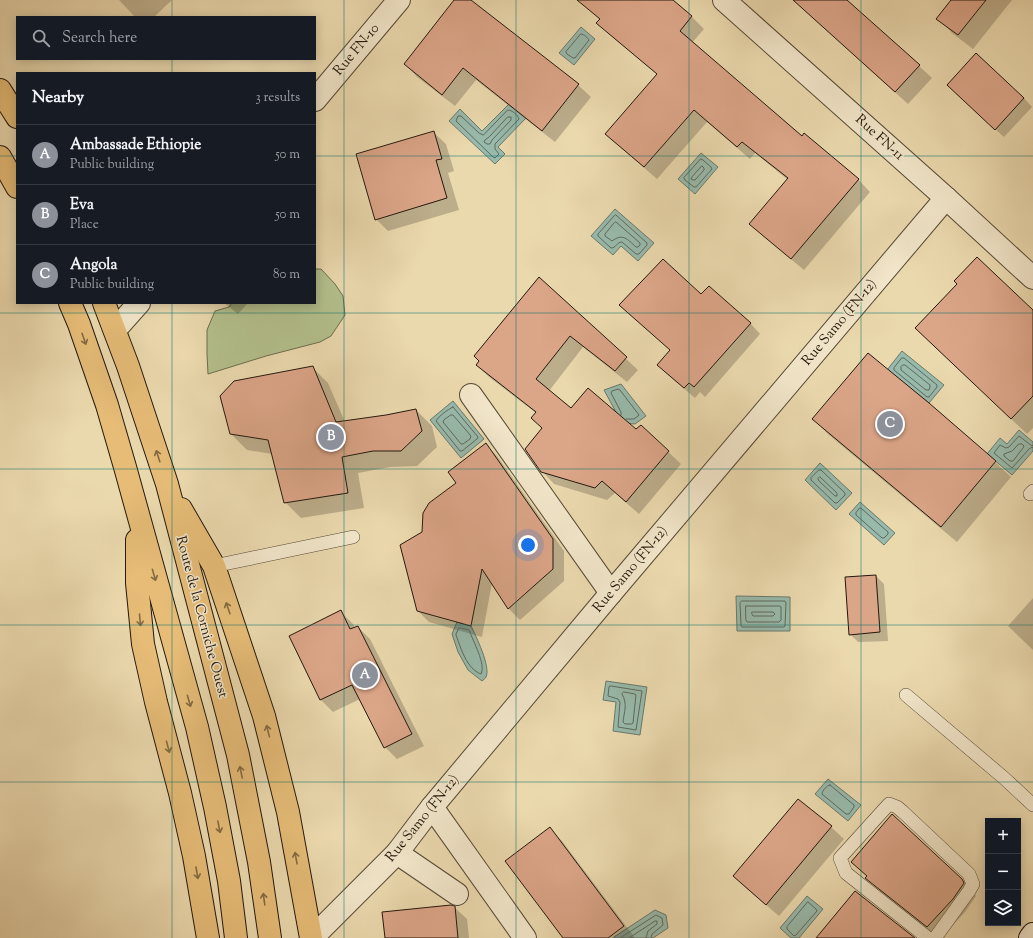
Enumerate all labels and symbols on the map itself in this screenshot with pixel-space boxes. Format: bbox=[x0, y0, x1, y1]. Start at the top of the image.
street label: Rue FN-10 bbox=[329, 20, 385, 80]
street label: Rue FN-11 bbox=[850, 110, 908, 166]
street label: Rue Samo (FN-12) bbox=[798, 276, 882, 370]
one-way arrow bbox=[81, 333, 88, 346]
pin: C bbox=[877, 409, 903, 439]
pin: B bbox=[318, 422, 344, 452]
one-way arrow bbox=[154, 450, 161, 463]
street label: Rue Samo (FN-12) bbox=[589, 523, 673, 617]
street label: Route de la Corniche Ouest bbox=[170, 534, 232, 700]
your location bbox=[518, 535, 538, 555]
one-way arrow bbox=[151, 569, 158, 582]
one-way arrow bbox=[224, 602, 231, 615]
one-way arrow bbox=[137, 613, 144, 626]
pin: A bbox=[352, 660, 378, 690]
one-way arrow bbox=[186, 694, 193, 707]
one-way arrow bbox=[264, 725, 271, 738]
one-way arrow bbox=[165, 740, 172, 753]
one-way arrow bbox=[236, 765, 244, 778]
street label: Rue Samo (FN-12) bbox=[381, 771, 465, 867]
one-way arrow bbox=[215, 820, 223, 833]
one-way arrow bbox=[292, 852, 300, 865]
one-way arrow bbox=[193, 866, 201, 879]
one-way arrow bbox=[261, 893, 268, 906]

